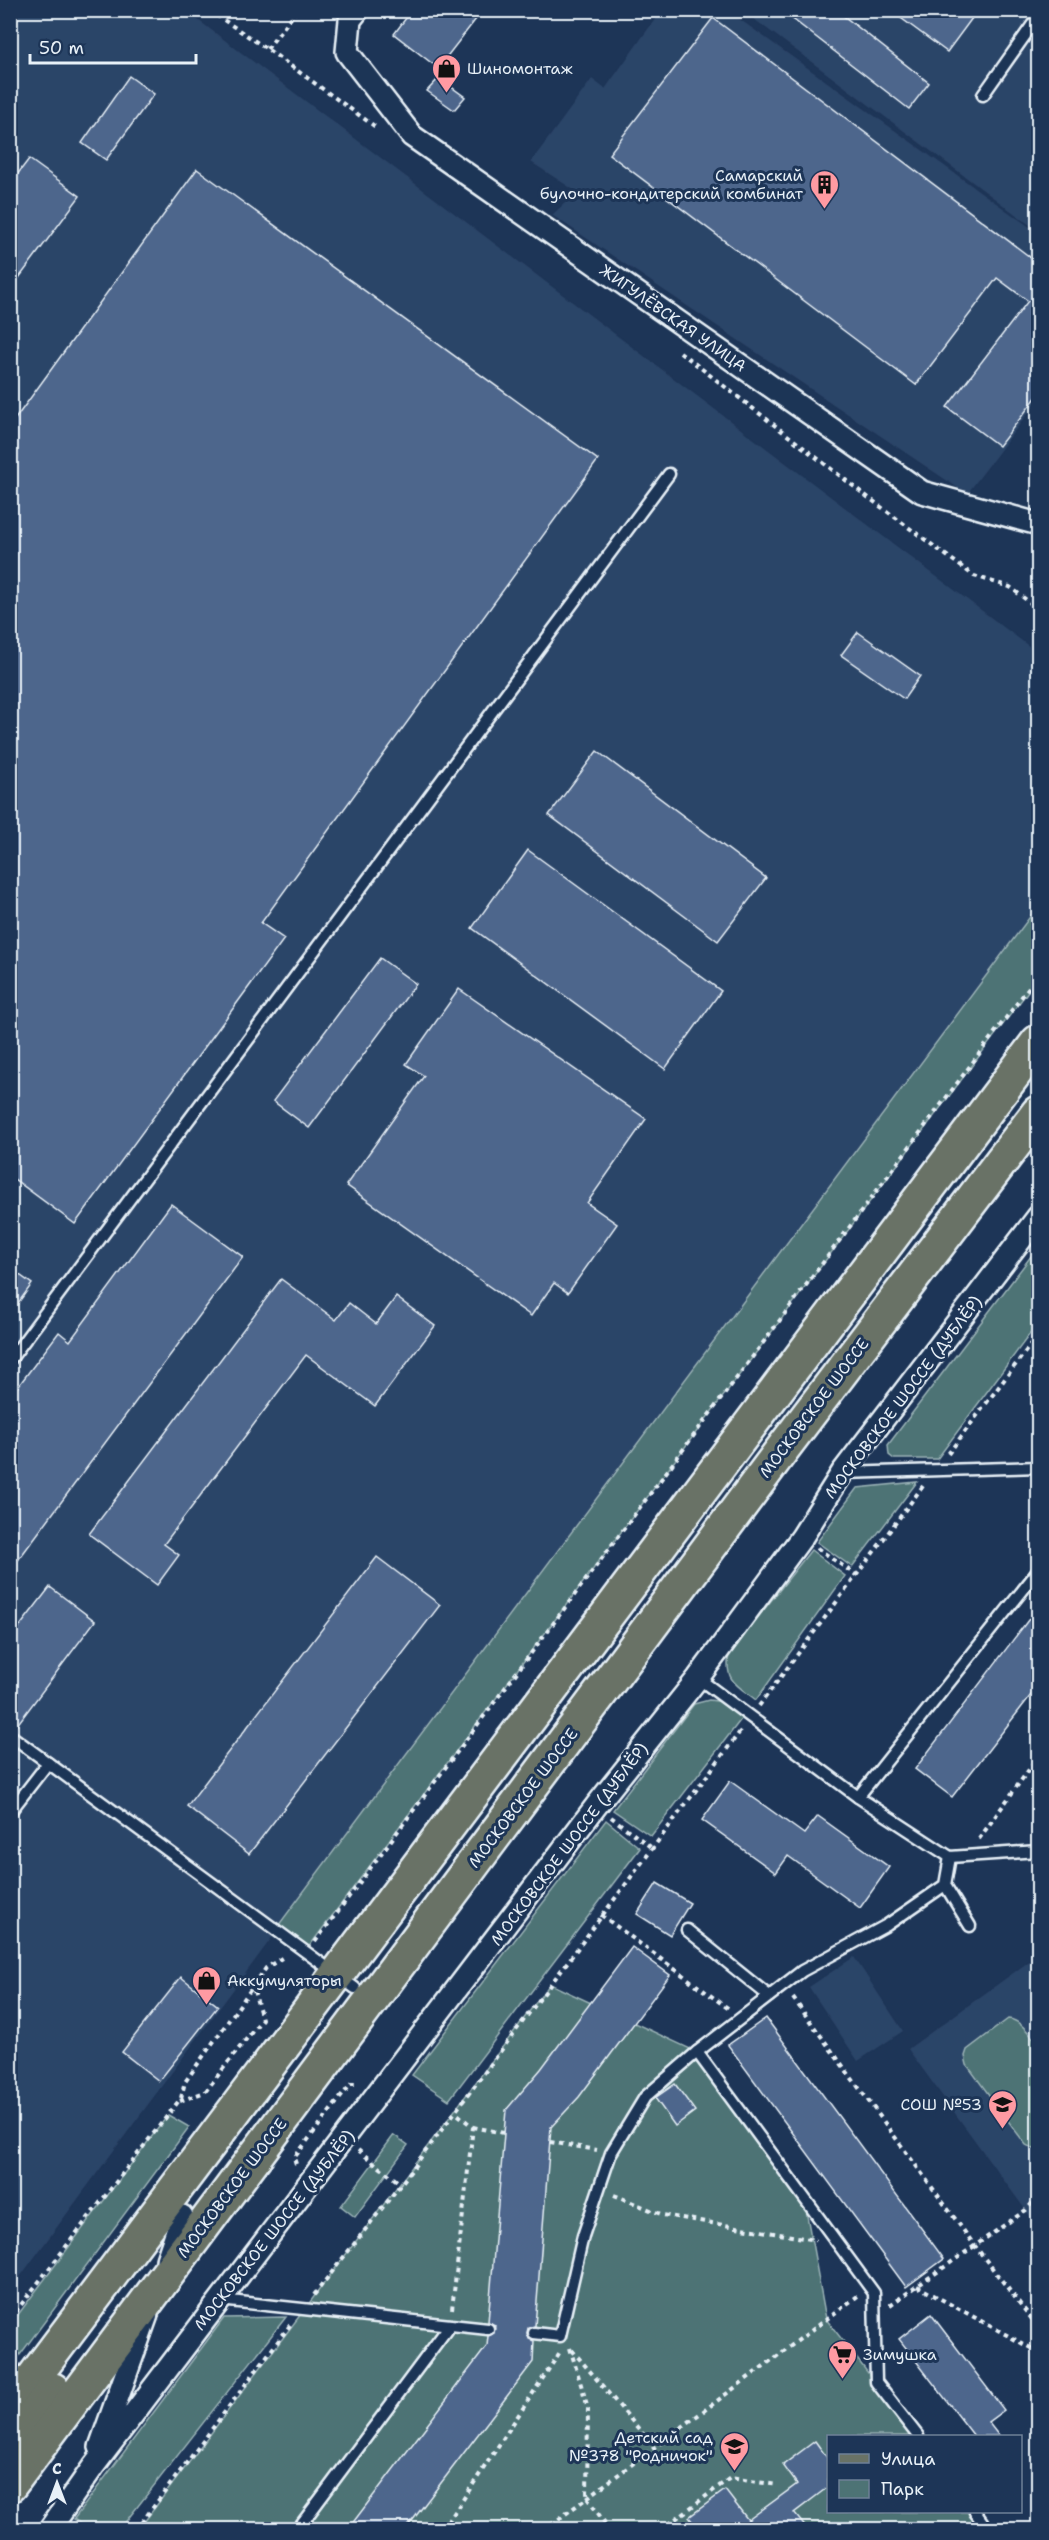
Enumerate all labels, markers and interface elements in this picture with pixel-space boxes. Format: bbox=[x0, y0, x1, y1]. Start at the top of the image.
scale bar bbox=[30, 27, 196, 65]
text: 50 m bbox=[39, 36, 84, 60]
shop icon: Шиномонтаж bbox=[430, 52, 462, 94]
place label: Шиномонтаж bbox=[467, 58, 573, 79]
place label: Самарский булочно-кондитерский комбинат bbox=[540, 165, 804, 204]
building icon: Самарский булочно-кондитерский комбинат bbox=[808, 168, 840, 210]
street label: ЖИГУЛЁВСКАЯ УЛИЦА bbox=[596, 259, 750, 377]
street label: МОСКОВСКОЕ ШОССЕ (ДУБЛЁР) bbox=[820, 1291, 986, 1503]
street label: МОСКОВСКОЕ ШОССЕ bbox=[755, 1334, 873, 1482]
street label: МОСКОВСКОЕ ШОССЕ bbox=[464, 1724, 582, 1872]
street label: МОСКОВСКОЕ ШОССЕ (ДУБЛЁР) bbox=[486, 1738, 652, 1950]
shop icon: Аккумуляторы bbox=[190, 1964, 222, 2006]
place label: Аккумуляторы bbox=[227, 1970, 342, 1991]
school or university icon: СОШ №53 bbox=[987, 2088, 1019, 2130]
place label: СОШ №53 bbox=[901, 2094, 982, 2115]
street label: МОСКОВСКОЕ ШОССЕ bbox=[173, 2114, 291, 2262]
street label: МОСКОВСКОЕ ШОССЕ (ДУБЛЁР) bbox=[189, 2126, 359, 2334]
supermarket icon: Зимушка bbox=[826, 2338, 858, 2380]
place label: Зимушка bbox=[863, 2344, 937, 2365]
place label: Детский сад №378 "Родничок" bbox=[569, 2427, 713, 2466]
school or university icon: Детский сад №378 "Родничок" bbox=[718, 2430, 750, 2472]
legend bbox=[827, 2435, 1022, 2513]
text: Улица bbox=[881, 2447, 935, 2471]
north arrow bbox=[27, 2453, 87, 2513]
text: С bbox=[52, 2458, 62, 2479]
text: Парк bbox=[881, 2477, 924, 2501]

